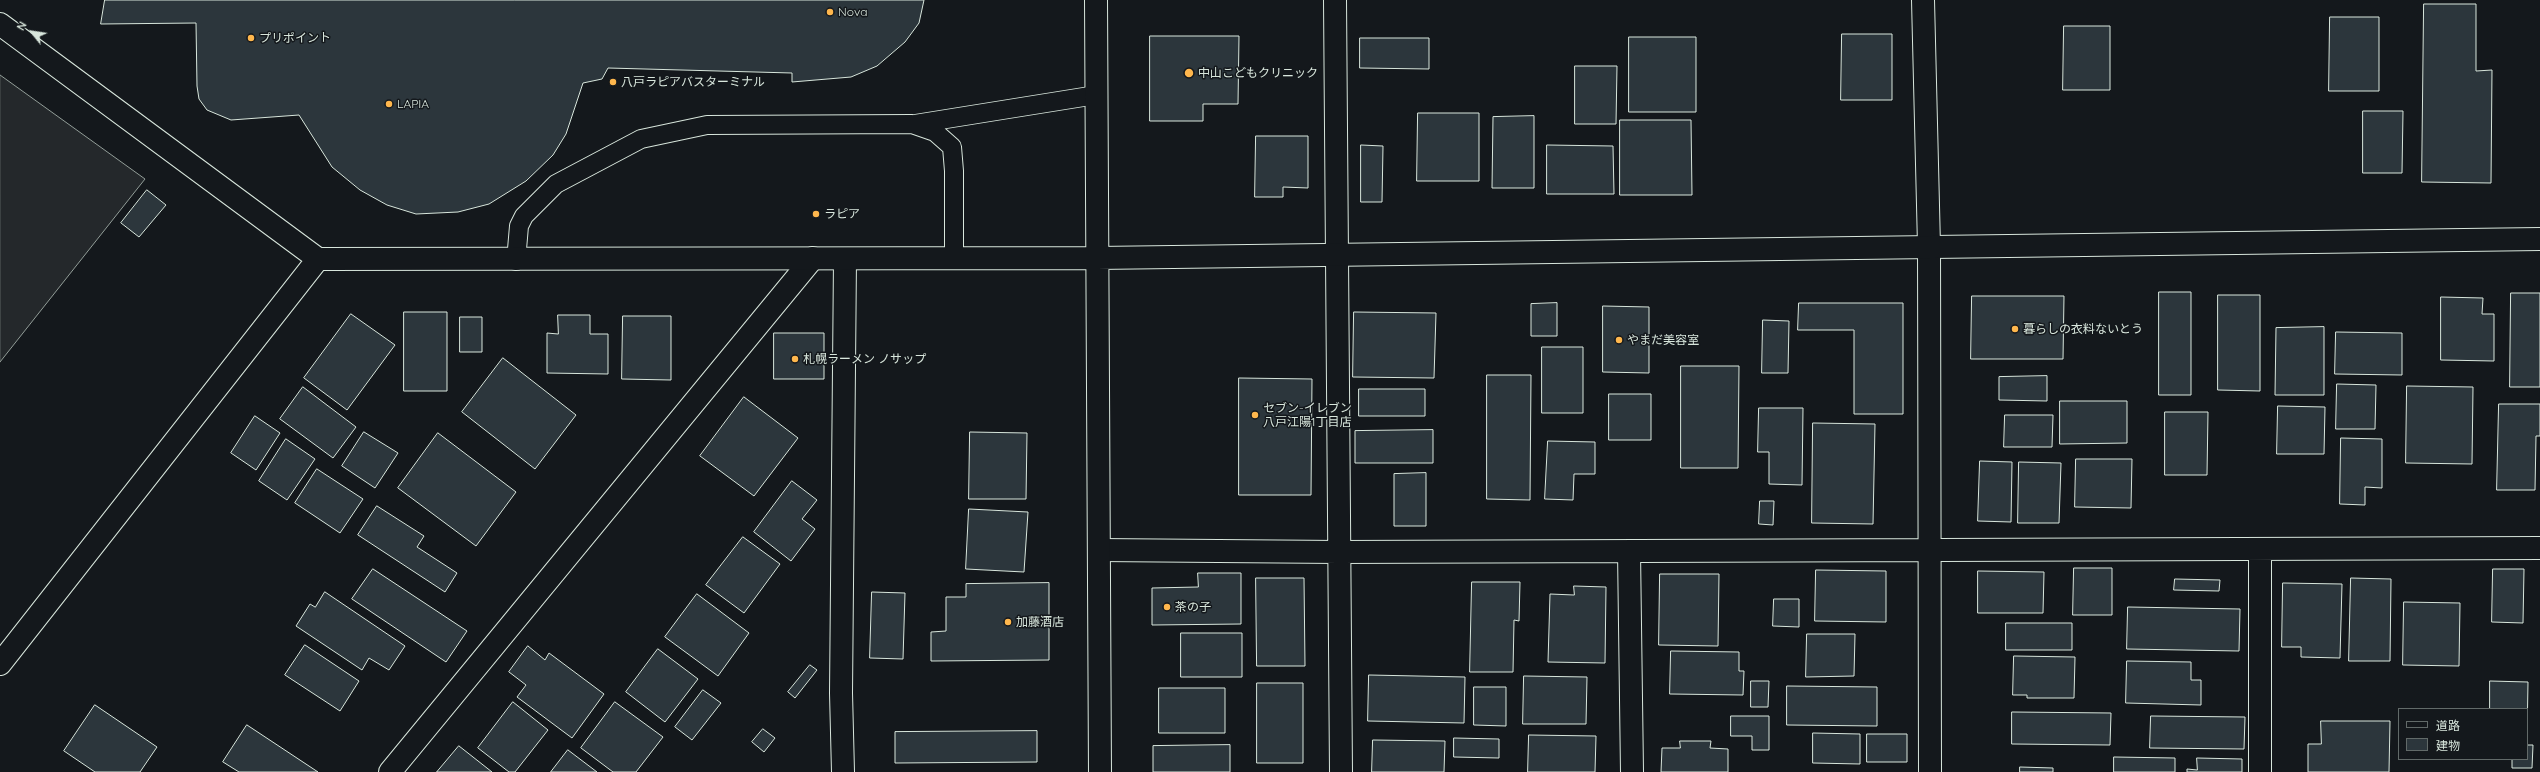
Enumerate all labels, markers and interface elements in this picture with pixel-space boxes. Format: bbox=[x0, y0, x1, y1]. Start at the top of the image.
place label: Nova bbox=[838, 5, 868, 19]
marker: Nova bbox=[825, 7, 835, 17]
north arrow bbox=[12, 12, 52, 52]
text: N bbox=[14, 19, 30, 33]
place label: プリポイント bbox=[259, 31, 331, 45]
marker: プリポイント bbox=[246, 33, 256, 43]
place label: 中山こどもクリニック bbox=[1198, 66, 1318, 80]
marker: 中山こどもクリニック bbox=[1183, 67, 1195, 79]
place label: 八戸ラピアバスターミナル bbox=[621, 75, 765, 89]
marker: 八戸ラピアバスターミナル bbox=[608, 77, 618, 87]
place label: LAPIA bbox=[397, 97, 429, 111]
marker: LAPIA bbox=[384, 99, 394, 109]
place label: ラピア bbox=[824, 207, 860, 221]
marker: ラピア bbox=[811, 209, 821, 219]
place label: 暮らしの衣料ないとう bbox=[2023, 322, 2143, 336]
marker: 暮らしの衣料ないとう bbox=[2010, 324, 2020, 334]
place label: やまだ美容室 bbox=[1627, 333, 1699, 347]
marker: やまだ美容室 bbox=[1614, 335, 1624, 345]
place label: 札幌ラーメン ノサップ bbox=[803, 352, 926, 366]
marker: 札幌ラーメン ノサップ bbox=[790, 354, 800, 364]
place label: セブン-イレブン 八戸江陽1丁目店 bbox=[1263, 401, 1352, 429]
marker: セブン-イレブン 八戸江陽1丁目店 bbox=[1250, 410, 1260, 420]
place label: 茶の子 bbox=[1175, 600, 1211, 614]
marker: 茶の子 bbox=[1162, 602, 1172, 612]
place label: 加藤酒店 bbox=[1016, 615, 1064, 629]
marker: 加藤酒店 bbox=[1003, 617, 1013, 627]
legend bbox=[2398, 708, 2528, 760]
text: 道路 bbox=[2436, 718, 2460, 733]
text: 建物 bbox=[2436, 738, 2460, 753]

